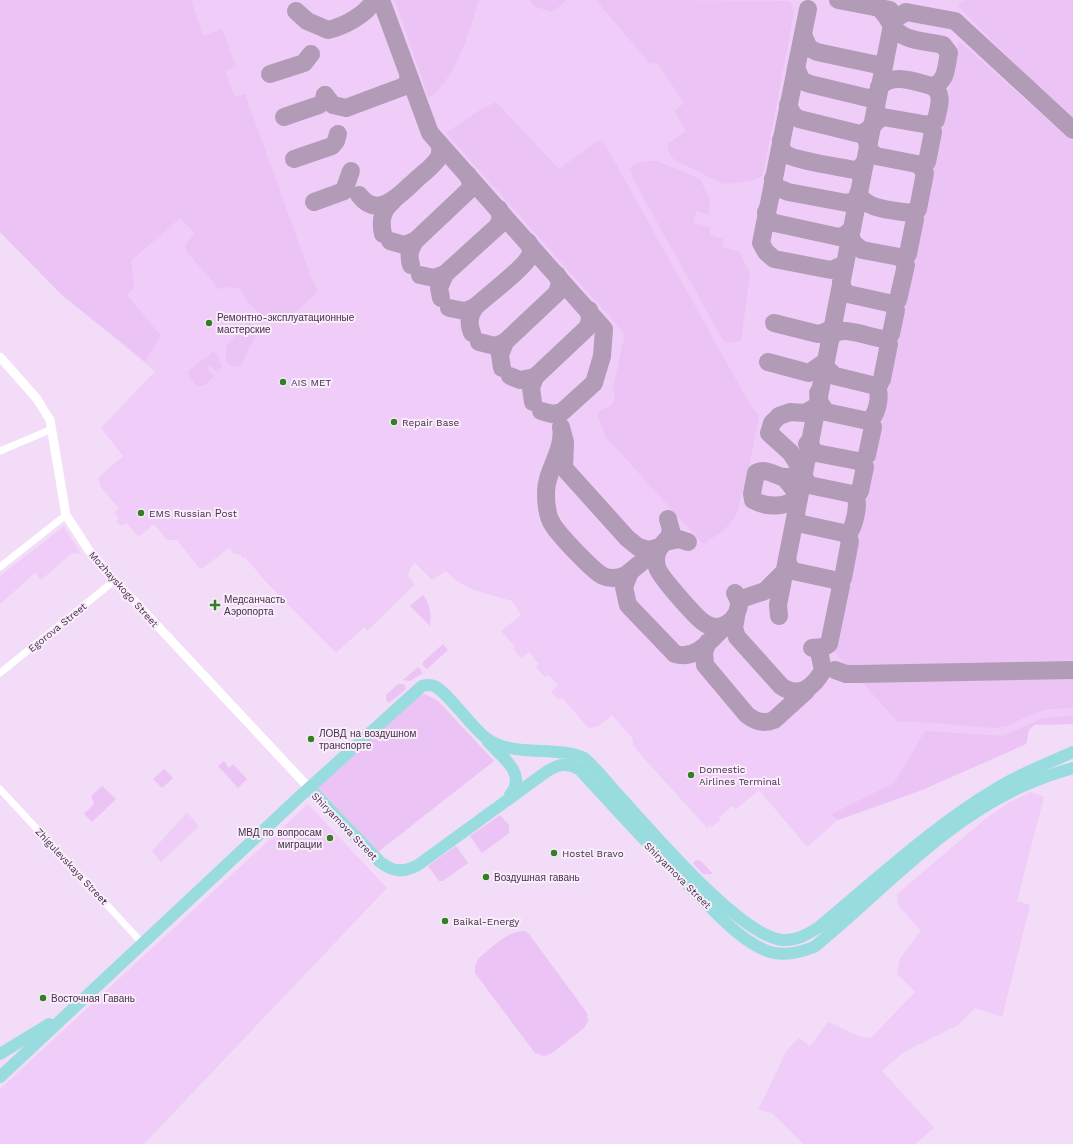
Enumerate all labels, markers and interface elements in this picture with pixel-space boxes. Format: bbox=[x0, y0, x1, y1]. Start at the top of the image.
place label: Ремонтно-эксплуатационные мастерские bbox=[217, 312, 355, 335]
marker: Ремонтно-эксплуатационные мастерские bbox=[204, 318, 214, 328]
marker: AIS MET bbox=[278, 377, 288, 387]
place label: AIS MET bbox=[291, 377, 331, 388]
marker: Repair Base bbox=[389, 417, 399, 427]
place label: Repair Base bbox=[402, 417, 460, 428]
marker: EMS Russian Рost bbox=[136, 508, 146, 518]
place label: EMS Russian Рost bbox=[149, 508, 238, 519]
street label: Mozhayskogo Street bbox=[87, 549, 161, 630]
place label: Медсанчасть Аэропорта bbox=[224, 594, 285, 617]
marker: Медсанчасть Аэропорта bbox=[209, 599, 221, 611]
street label: Egorova Street bbox=[26, 600, 89, 654]
place label: ЛОВД на воздушном транспорте bbox=[319, 728, 416, 751]
marker: ЛОВД на воздушном транспорте bbox=[306, 734, 316, 744]
place label: Domestic Airlines Terminal bbox=[699, 764, 780, 787]
marker: Domestic Airlines Terminal bbox=[686, 770, 696, 780]
street label: Shiryamova Street bbox=[310, 790, 380, 863]
street label: Zhigulevskaya Street bbox=[33, 826, 111, 907]
place label: МВД по вопросам миграции bbox=[238, 827, 322, 850]
marker: МВД по вопросам миграции bbox=[325, 833, 335, 843]
street label: Shiryamova Street bbox=[642, 840, 714, 911]
marker: Hostel Bravo bbox=[549, 848, 559, 858]
place label: Hostel Bravo bbox=[562, 848, 624, 859]
marker: Воздушная гавань bbox=[481, 872, 491, 882]
place label: Воздушная гавань bbox=[494, 872, 580, 883]
marker: Baikal-Energy bbox=[440, 916, 450, 926]
place label: Baikal-Energy bbox=[453, 916, 520, 927]
marker: Восточная Гавань bbox=[38, 993, 48, 1003]
place label: Восточная Гавань bbox=[51, 993, 135, 1004]

